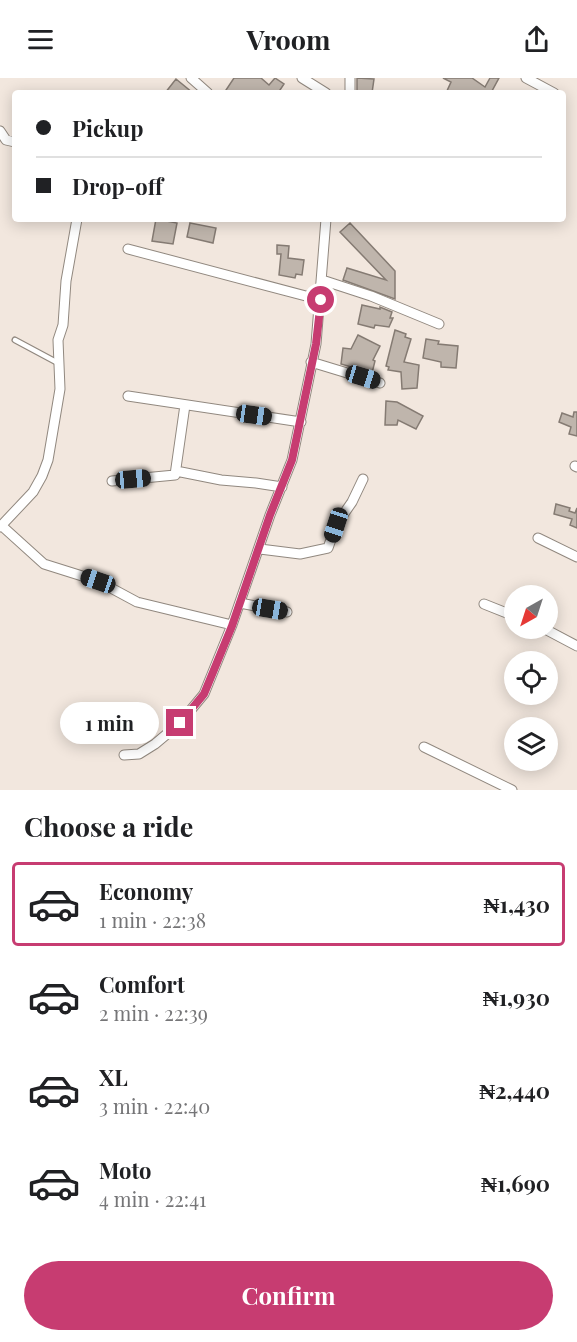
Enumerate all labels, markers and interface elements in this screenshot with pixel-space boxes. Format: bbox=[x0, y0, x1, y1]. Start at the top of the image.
text: Vroom bbox=[246, 21, 331, 57]
icon: menu bbox=[24, 23, 57, 56]
icon: share bbox=[520, 23, 553, 56]
text: Pickup bbox=[72, 113, 143, 143]
text: Drop-off bbox=[72, 171, 163, 201]
route start bbox=[307, 286, 334, 313]
car bbox=[343, 363, 383, 391]
car bbox=[235, 404, 273, 426]
car bbox=[114, 468, 152, 490]
car bbox=[322, 505, 350, 545]
car bbox=[78, 567, 118, 595]
north arrow bbox=[504, 585, 558, 639]
map controls bbox=[504, 585, 558, 771]
car bbox=[251, 597, 289, 621]
button: locate bbox=[504, 651, 558, 705]
callout: 1 min bbox=[60, 702, 159, 744]
text: 1 min bbox=[85, 709, 134, 736]
route end bbox=[166, 709, 193, 736]
button: layers bbox=[504, 717, 558, 771]
text: Choose a ride bbox=[24, 808, 193, 844]
text: Economy bbox=[99, 876, 193, 906]
icon: car bbox=[27, 877, 81, 931]
text: ₦1,430 bbox=[484, 889, 550, 919]
text: 1 min · 22:38 bbox=[99, 906, 206, 933]
text: Comfort bbox=[99, 969, 185, 999]
icon: car bbox=[27, 970, 81, 1024]
text: ₦1,930 bbox=[483, 982, 550, 1012]
text: 2 min · 22:39 bbox=[99, 999, 208, 1026]
text: XL bbox=[99, 1062, 128, 1092]
icon: car bbox=[27, 1063, 81, 1117]
text: ₦2,440 bbox=[479, 1075, 550, 1105]
text: 3 min · 22:40 bbox=[99, 1092, 210, 1119]
text: Moto bbox=[99, 1155, 152, 1185]
icon: car bbox=[27, 1156, 81, 1210]
text: ₦1,690 bbox=[481, 1168, 550, 1198]
text: 4 min · 22:41 bbox=[99, 1185, 206, 1212]
button: Confirm bbox=[24, 1261, 553, 1330]

